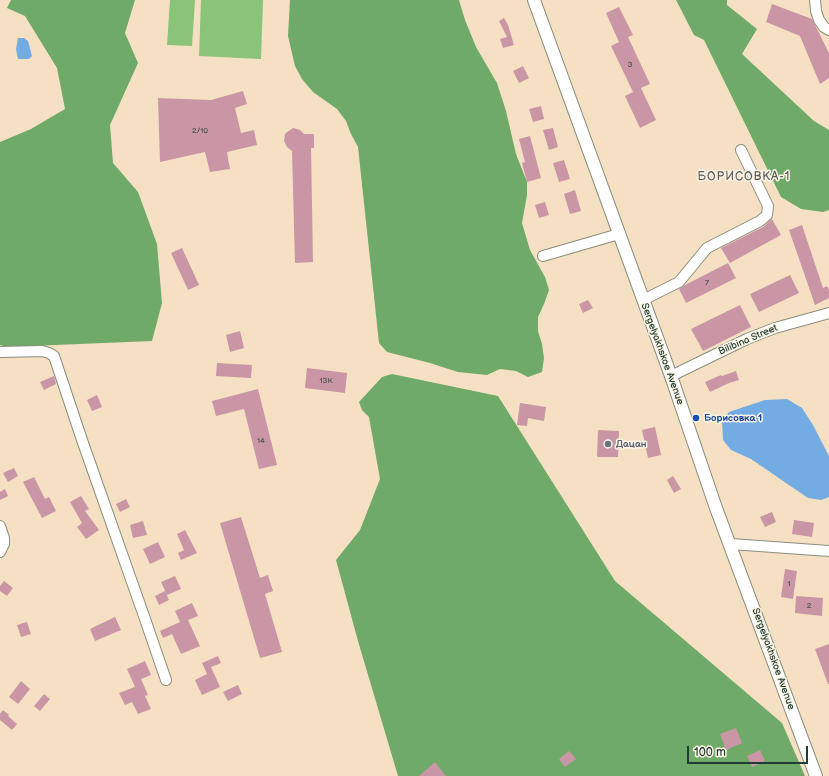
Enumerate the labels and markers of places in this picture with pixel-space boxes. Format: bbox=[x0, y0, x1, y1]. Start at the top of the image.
place label: Борисовка 1 bbox=[704, 412, 762, 424]
marker: Борисовка 1 bbox=[691, 413, 701, 423]
place label: Дацан bbox=[616, 438, 646, 450]
marker: Дацан bbox=[603, 439, 613, 449]

